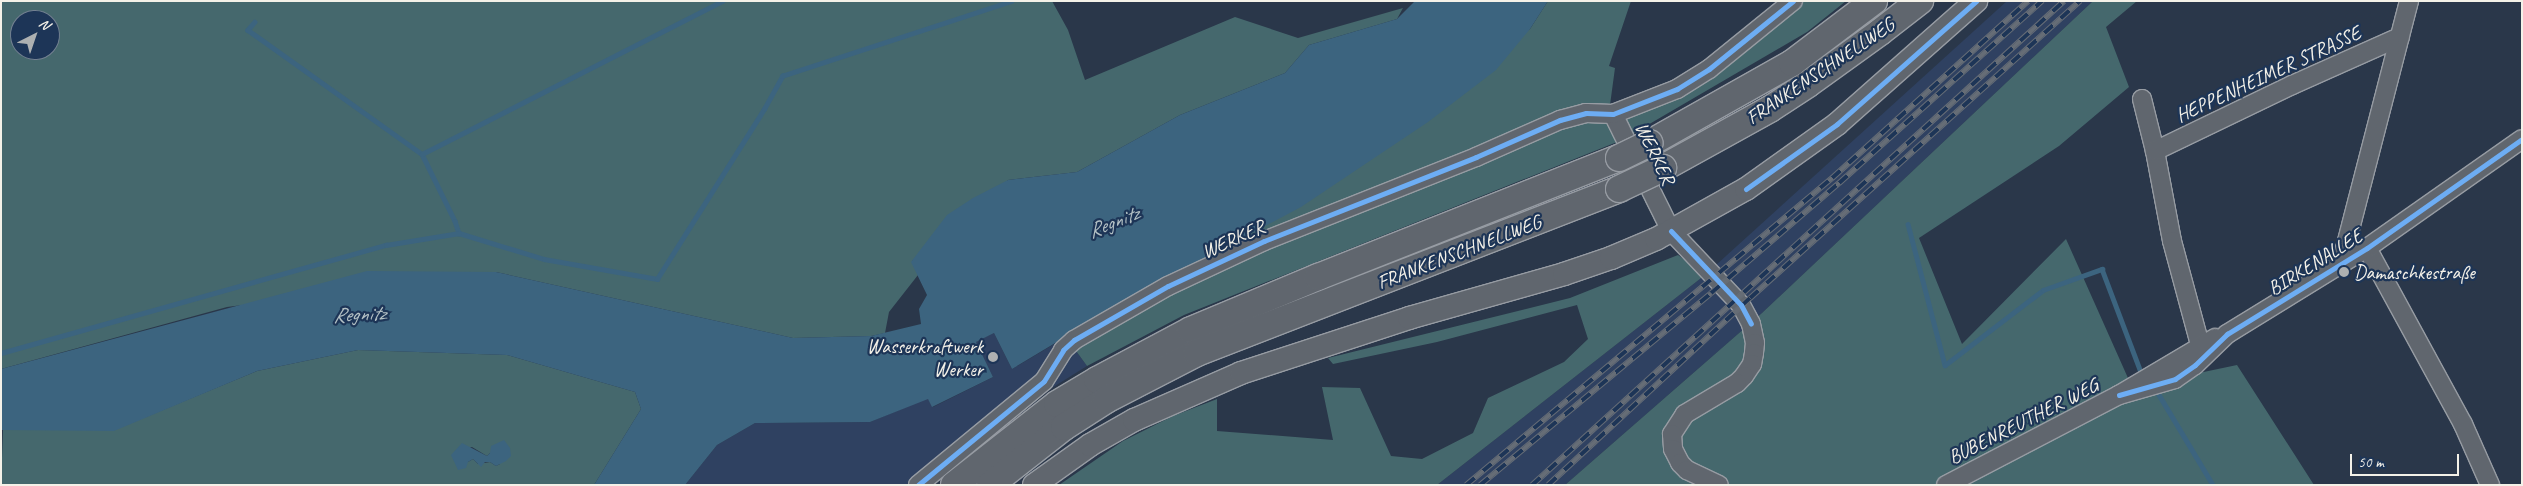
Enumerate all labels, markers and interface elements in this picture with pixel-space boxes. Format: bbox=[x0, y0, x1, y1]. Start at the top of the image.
north arrow bbox=[10, 10, 60, 60]
street label: FRANKENSCHNELLWEG bbox=[1741, 13, 1899, 129]
text: N bbox=[36, 15, 53, 33]
street label: HEPPENHEIMER STRASSE bbox=[2172, 21, 2364, 127]
street label: WERKER bbox=[1630, 118, 1680, 188]
water label: Regnitz bbox=[1084, 201, 1142, 243]
street label: FRANKENSCHNELLWEG bbox=[1374, 210, 1544, 294]
street label: WERKER bbox=[1198, 215, 1268, 263]
street label: BIRKENALLEE bbox=[2263, 223, 2367, 301]
place label: Damaschkestraße bbox=[2354, 260, 2475, 284]
marker: Damaschkestraße bbox=[2338, 266, 2350, 278]
water label: Regnitz bbox=[332, 300, 386, 328]
place label: Wasserkraftwerk Werker bbox=[867, 334, 983, 381]
marker: Wasserkraftwerk Werker bbox=[987, 351, 999, 363]
street label: BUBENREUTHER WEG bbox=[1944, 373, 2102, 469]
scale bar bbox=[2353, 444, 2462, 476]
text: 50 m bbox=[2358, 453, 2384, 472]

